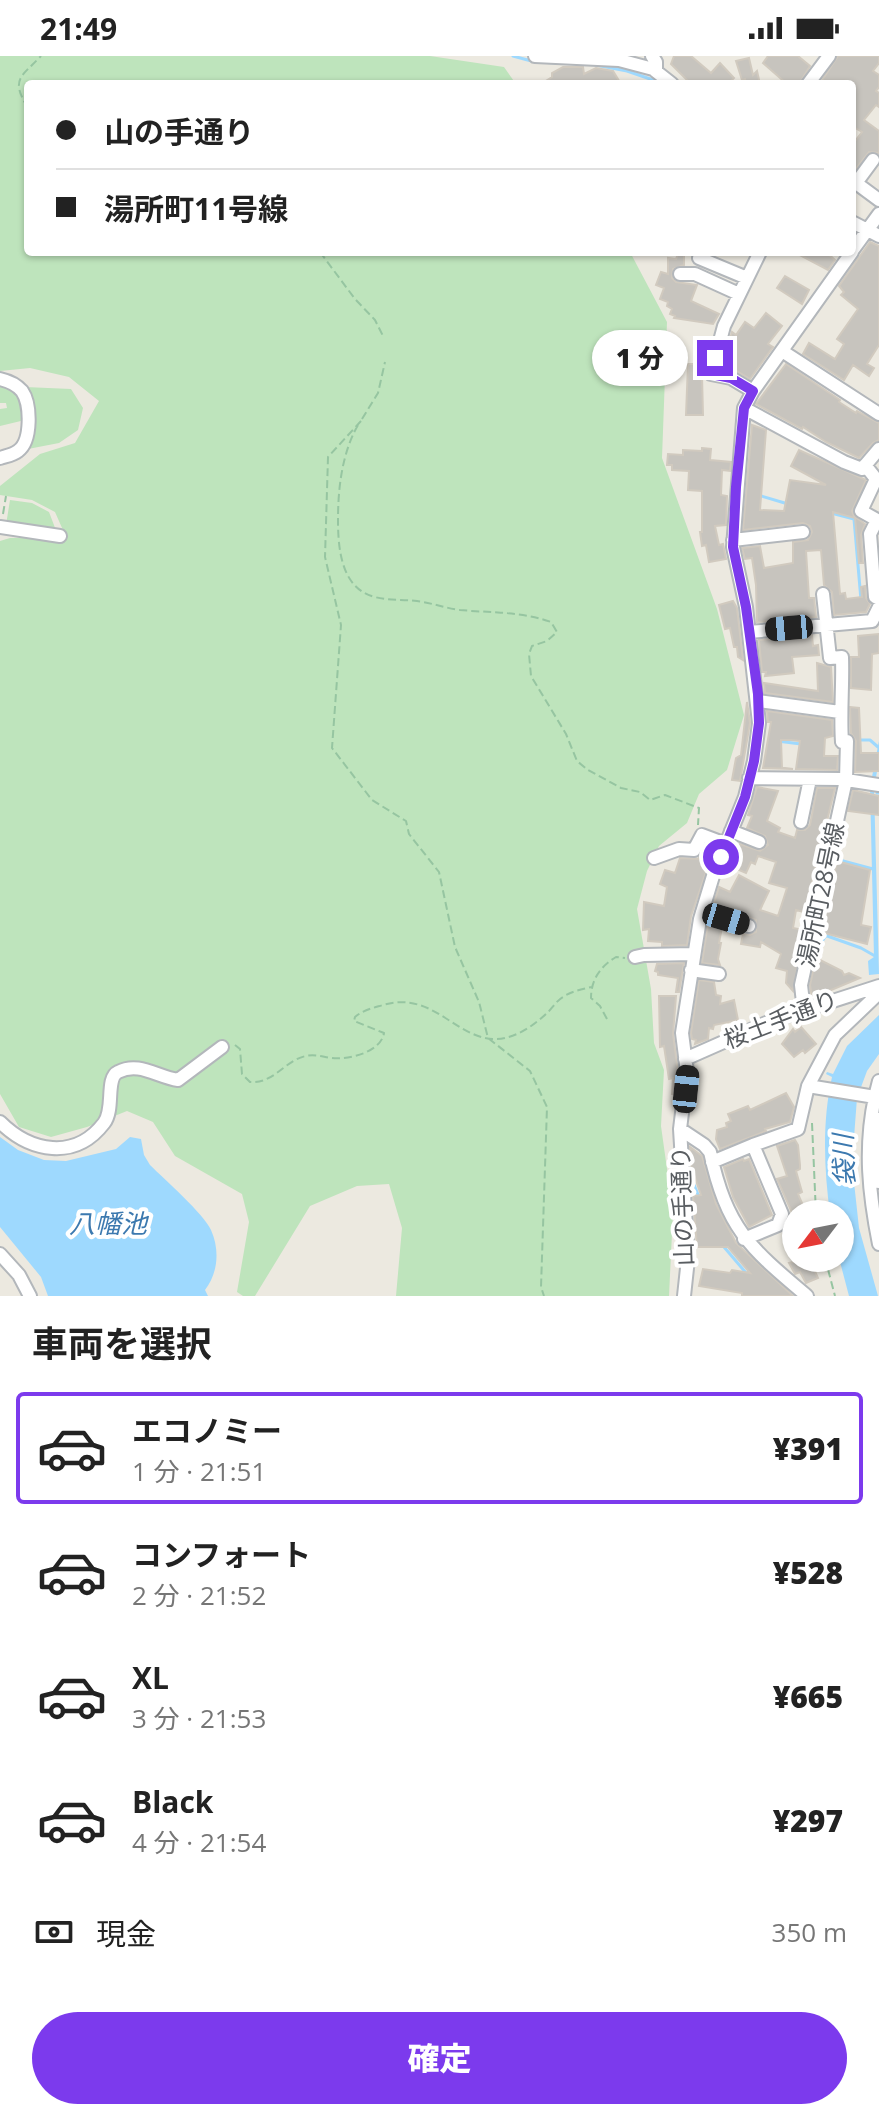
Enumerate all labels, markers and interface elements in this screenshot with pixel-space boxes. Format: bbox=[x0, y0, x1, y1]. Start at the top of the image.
text: 21:49 bbox=[40, 8, 117, 49]
text: 山の手通り bbox=[104, 111, 254, 152]
text: 湯所町11号線 bbox=[104, 188, 288, 229]
callout: 1 分 bbox=[591, 330, 687, 386]
text: 1 分 bbox=[616, 340, 664, 376]
route end bbox=[697, 340, 733, 376]
car bbox=[764, 614, 814, 642]
street label: 湯所町28号線 bbox=[788, 819, 851, 970]
route start bbox=[703, 839, 739, 875]
car bbox=[700, 901, 752, 937]
street label: 桜土手通り bbox=[719, 982, 842, 1056]
car bbox=[672, 1064, 700, 1114]
water label: 袋川 bbox=[824, 1130, 862, 1187]
street label: 山の手通り bbox=[663, 1146, 700, 1267]
north arrow bbox=[782, 1200, 854, 1272]
map controls bbox=[782, 1200, 854, 1272]
water label: 八幡池 bbox=[69, 1205, 150, 1241]
text: 車両を選択 bbox=[32, 1319, 212, 1368]
text: エコノミー bbox=[132, 1410, 282, 1451]
icon: car bbox=[36, 1412, 108, 1484]
text: ¥391 bbox=[773, 1428, 843, 1469]
text: 1 分 · 21:51 bbox=[132, 1453, 266, 1489]
text: コンフォート bbox=[132, 1534, 311, 1575]
icon: car bbox=[36, 1536, 108, 1608]
text: ¥528 bbox=[773, 1552, 843, 1593]
text: 2 分 · 21:52 bbox=[132, 1577, 266, 1613]
text: XL bbox=[132, 1657, 169, 1698]
icon: car bbox=[36, 1660, 108, 1732]
text: ¥665 bbox=[773, 1676, 843, 1717]
text: 3 分 · 21:53 bbox=[132, 1700, 266, 1736]
text: Black bbox=[132, 1781, 213, 1822]
icon: car bbox=[36, 1784, 108, 1856]
text: ¥297 bbox=[773, 1800, 843, 1841]
text: 4 分 · 21:54 bbox=[132, 1824, 266, 1860]
icon: cash bbox=[32, 1910, 76, 1954]
text: 現金 bbox=[96, 1913, 156, 1954]
text: 350 m bbox=[772, 1914, 847, 1950]
button: 確定 bbox=[32, 2012, 847, 2104]

